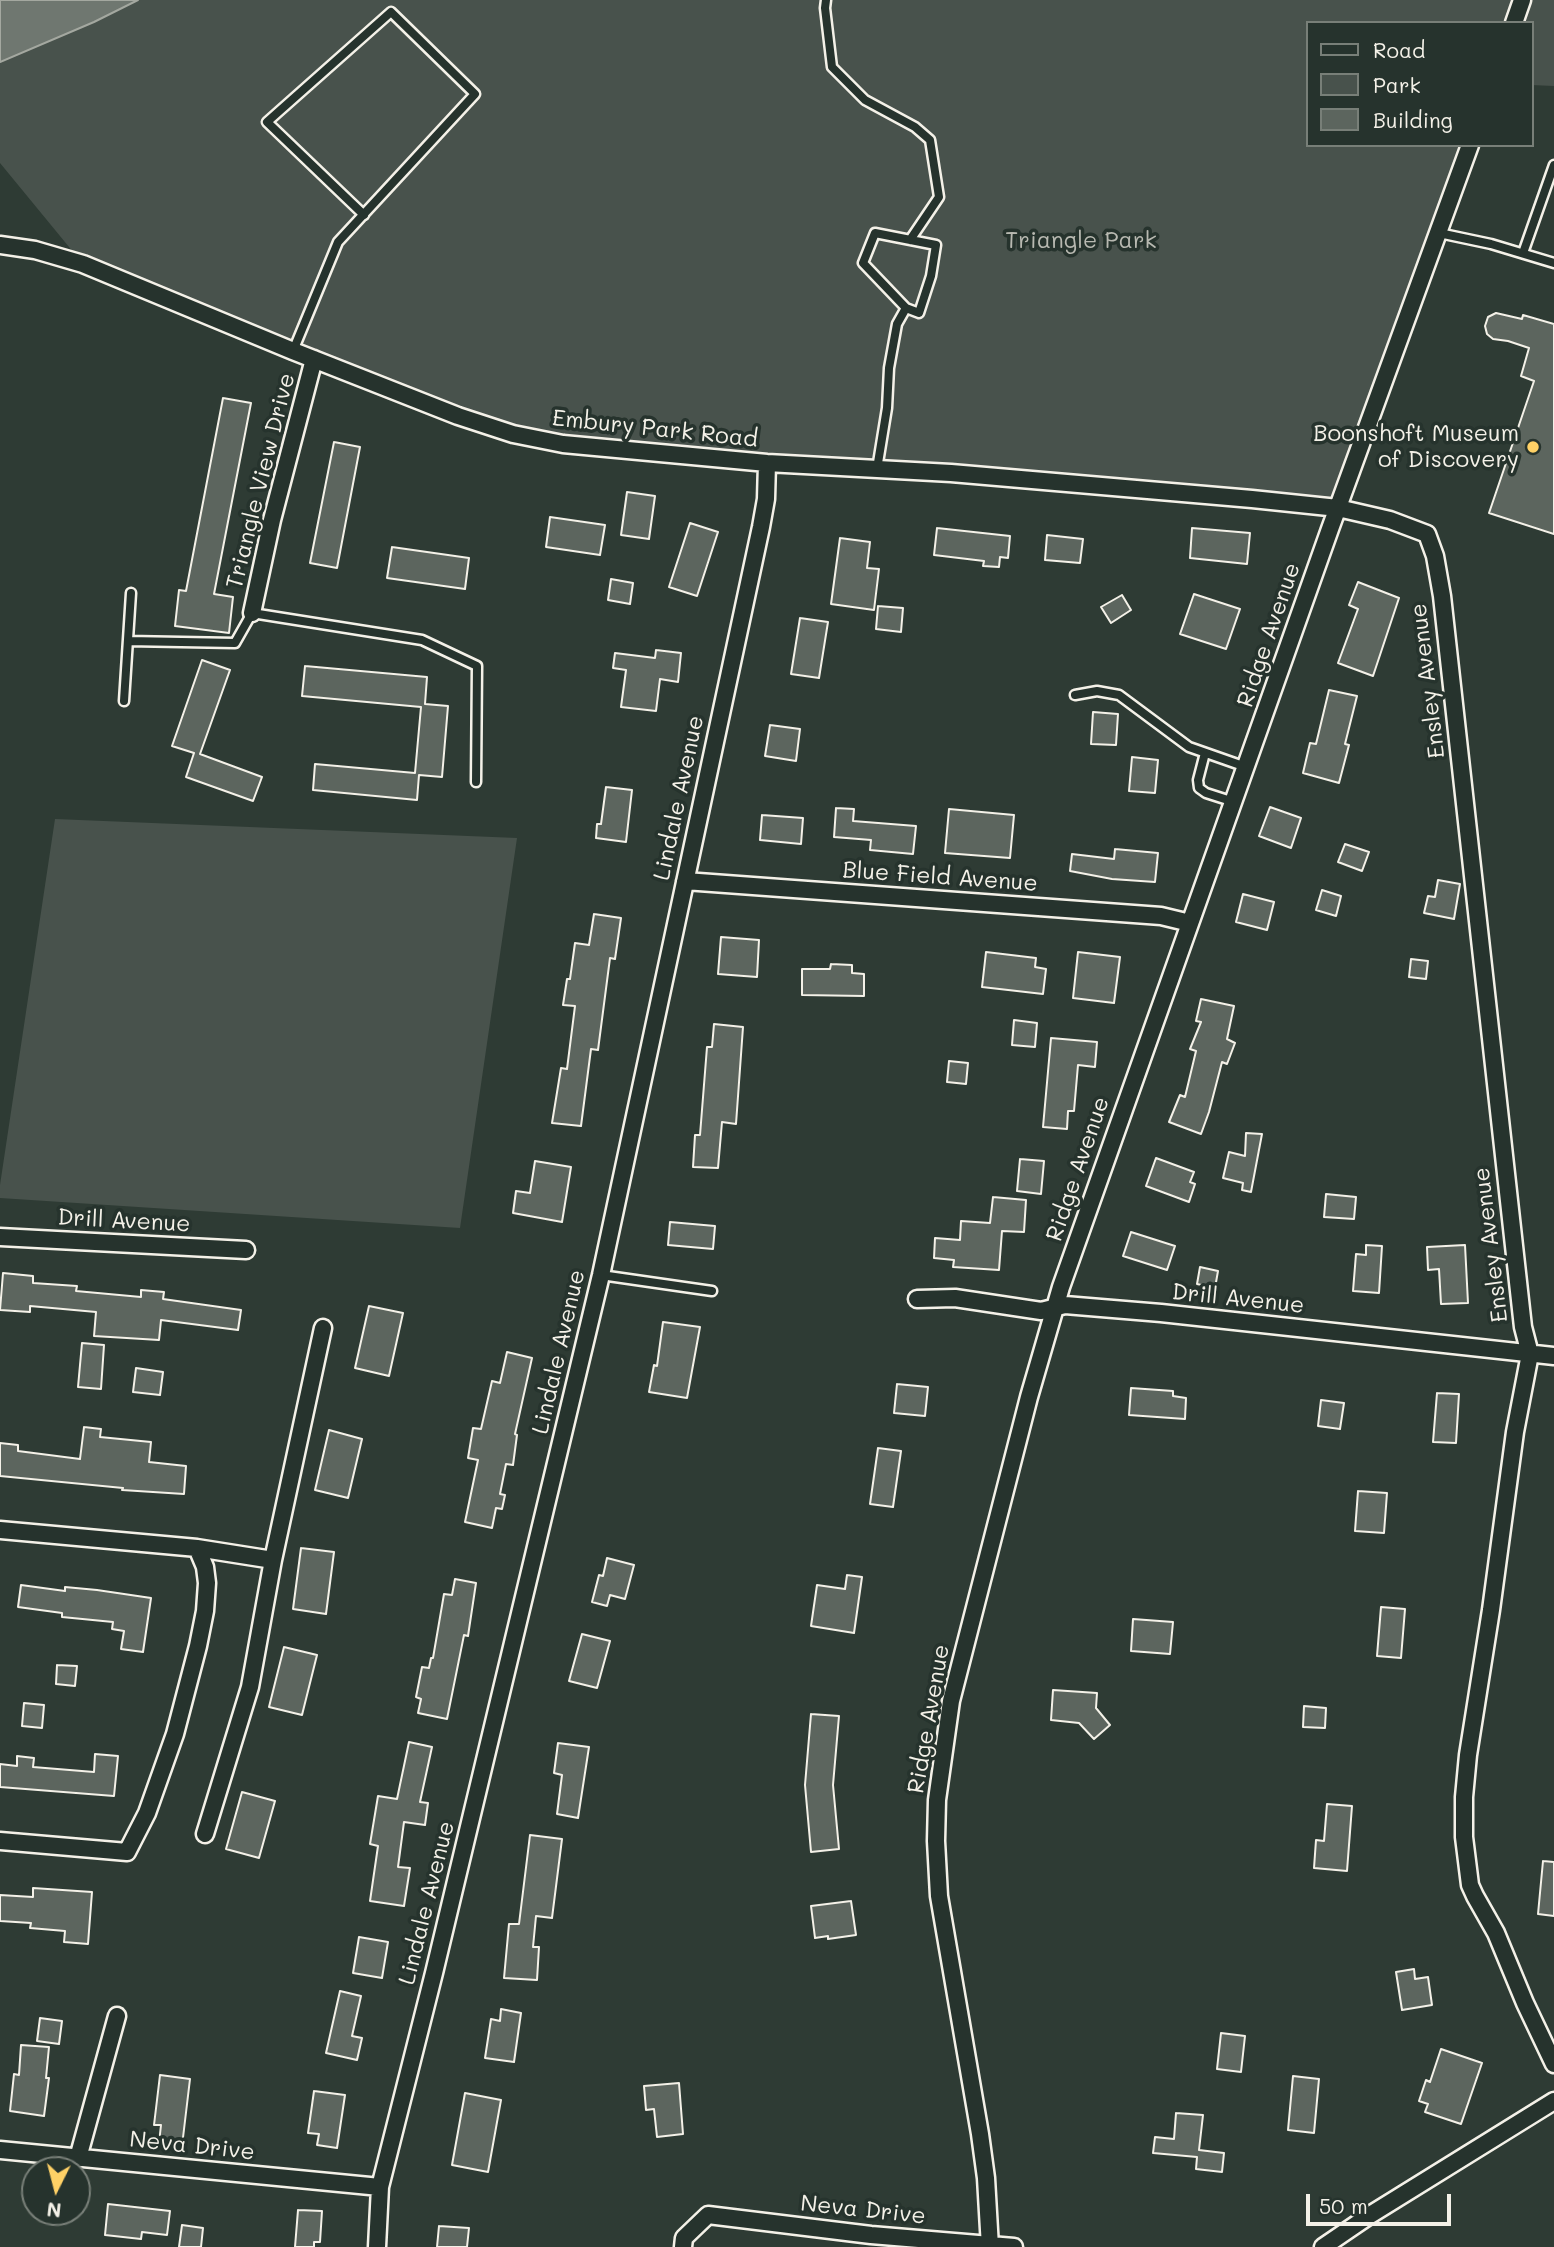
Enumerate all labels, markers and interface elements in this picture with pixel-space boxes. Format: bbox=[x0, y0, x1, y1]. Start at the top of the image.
legend bbox=[1306, 21, 1533, 147]
text: Road bbox=[1373, 36, 1425, 63]
text: Park bbox=[1373, 71, 1421, 98]
text: Building bbox=[1373, 106, 1453, 133]
park label: Triangle Park bbox=[1005, 227, 1157, 255]
street label: Triangle View Drive bbox=[221, 370, 301, 592]
street label: Embury Park Road bbox=[551, 404, 759, 454]
place label: Boonshoft Museum of Discovery bbox=[1313, 420, 1519, 474]
marker: Boonshoft Museum of Discovery bbox=[1525, 439, 1541, 455]
street label: Ridge Avenue bbox=[1231, 559, 1307, 711]
street label: Ensley Avenue bbox=[1405, 602, 1451, 760]
street label: Lindale Avenue bbox=[648, 713, 710, 883]
street label: Blue Field Avenue bbox=[841, 856, 1039, 898]
street label: Ridge Avenue bbox=[1040, 1093, 1116, 1245]
street label: Ensley Avenue bbox=[1468, 1166, 1514, 1324]
street label: Drill Avenue bbox=[57, 1204, 191, 1238]
street label: Lindale Avenue bbox=[527, 1267, 591, 1437]
street label: Drill Avenue bbox=[1170, 1278, 1306, 1320]
street label: Ridge Avenue bbox=[902, 1642, 956, 1796]
street label: Lindale Avenue bbox=[393, 1818, 461, 1988]
street label: Neva Drive bbox=[128, 2126, 256, 2166]
north arrow bbox=[21, 2156, 91, 2226]
scale bar bbox=[1309, 2180, 1454, 2224]
street label: Neva Drive bbox=[799, 2190, 927, 2230]
text: 50 m bbox=[1319, 2192, 1368, 2219]
text: N bbox=[45, 2197, 62, 2224]

